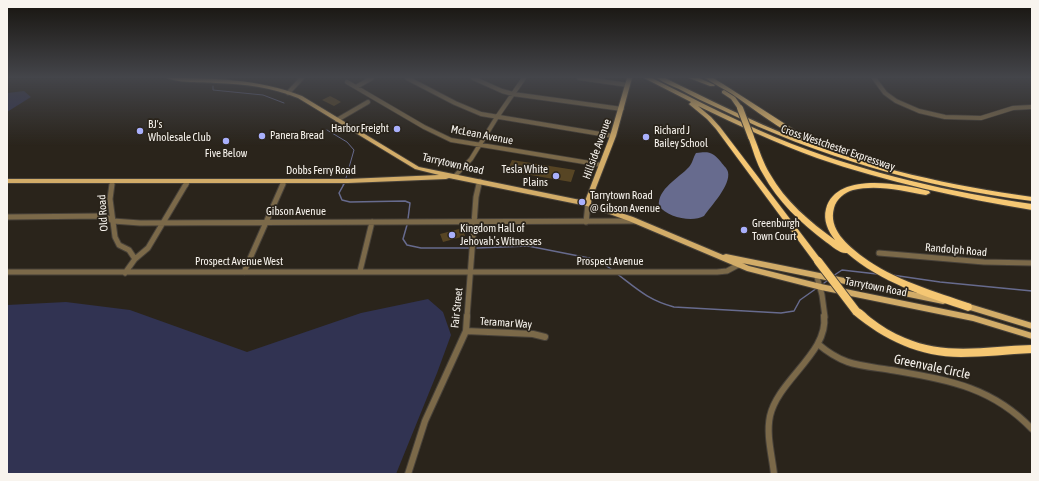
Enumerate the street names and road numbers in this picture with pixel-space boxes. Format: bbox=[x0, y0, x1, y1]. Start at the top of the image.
street label: Hillside Avenue bbox=[580, 117, 614, 181]
street label: Cross Westchester Expressway bbox=[779, 122, 897, 174]
street label: McLean Avenue bbox=[450, 123, 514, 147]
street label: Tarrytown Road bbox=[421, 151, 485, 177]
street label: Dobbs Ferry Road bbox=[286, 164, 356, 178]
street label: Old Road bbox=[95, 194, 111, 232]
street label: Gibson Avenue bbox=[266, 205, 326, 219]
street label: Randolph Road bbox=[924, 241, 988, 259]
street label: Prospect Avenue West bbox=[195, 255, 283, 269]
street label: Prospect Avenue bbox=[576, 255, 644, 269]
street label: Tarrytown Road bbox=[844, 275, 908, 299]
street label: Fair Street bbox=[448, 287, 466, 329]
street label: Teramar Way bbox=[479, 315, 533, 331]
street label: Greenvale Circle bbox=[892, 351, 972, 383]

